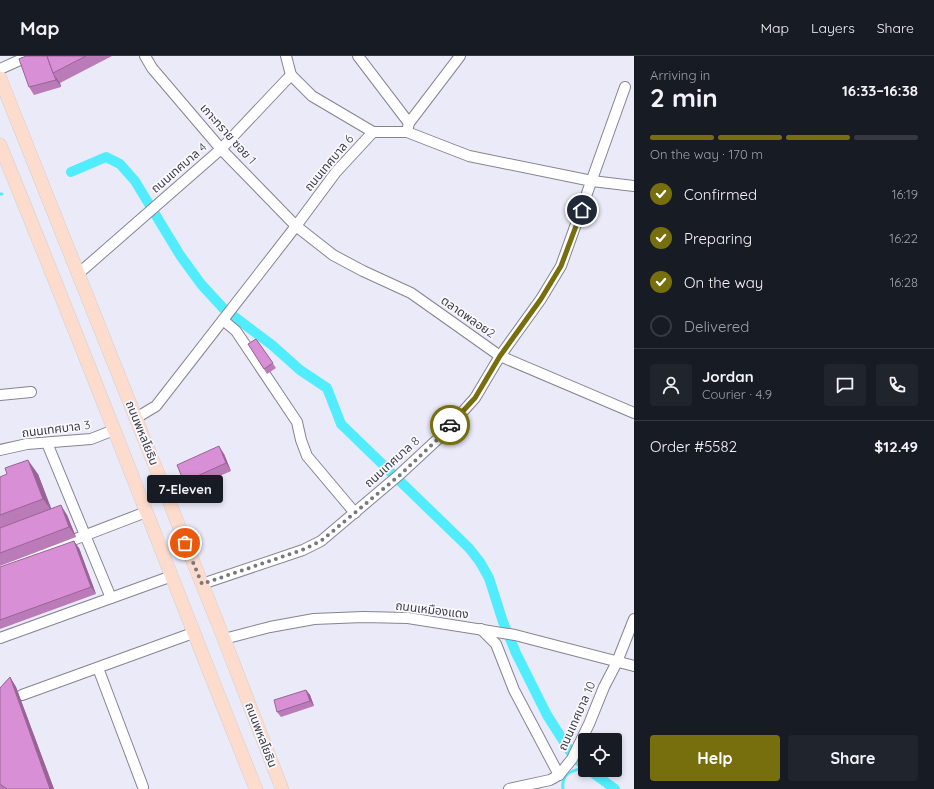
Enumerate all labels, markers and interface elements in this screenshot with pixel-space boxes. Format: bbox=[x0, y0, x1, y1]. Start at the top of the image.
text: Map bbox=[20, 16, 59, 40]
text: Map bbox=[760, 19, 789, 37]
text: Layers bbox=[811, 19, 855, 37]
text: Share bbox=[877, 19, 914, 37]
text: Arriving in bbox=[650, 67, 710, 83]
text: 2 min bbox=[650, 81, 718, 114]
text: 16:33–16:38 bbox=[842, 81, 918, 100]
street label: เกาะทราย ซอย 1 bbox=[197, 100, 260, 167]
street label: ถนนเทศบาล 6 bbox=[301, 131, 357, 194]
street label: ถนนเทศบาล 4 bbox=[148, 139, 210, 196]
text: On the way · 170 m bbox=[650, 146, 763, 162]
icon: check bbox=[650, 183, 672, 205]
text: Confirmed bbox=[684, 185, 757, 204]
text: 16:19 bbox=[892, 186, 918, 202]
pin bbox=[565, 193, 599, 227]
icon: home bbox=[571, 199, 593, 221]
icon: check bbox=[650, 227, 672, 249]
text: Preparing bbox=[684, 229, 752, 248]
text: 16:22 bbox=[889, 230, 918, 246]
icon: check bbox=[650, 271, 672, 293]
text: On the way bbox=[684, 273, 763, 292]
text: 16:28 bbox=[890, 274, 918, 290]
street label: ตลาดพลอย2 bbox=[438, 292, 499, 341]
text: Delivered bbox=[684, 317, 749, 336]
button: person bbox=[650, 364, 692, 406]
button: chat bbox=[824, 364, 866, 406]
button: phone bbox=[876, 364, 918, 406]
text: Jordan bbox=[702, 367, 754, 386]
text: Courier · 4.9 bbox=[702, 386, 772, 402]
street label: ถนนพหลโยธิน bbox=[123, 398, 162, 467]
courier bbox=[430, 405, 470, 445]
icon: car bbox=[439, 414, 461, 436]
street label: ถนนเทศบาล 3 bbox=[21, 417, 91, 440]
street label: ถนนเทศบาล 8 bbox=[361, 433, 422, 490]
text: Order #5582 bbox=[650, 437, 737, 456]
text: $12.49 bbox=[874, 437, 918, 456]
callout: 7-Eleven bbox=[147, 475, 223, 503]
text: 7-Eleven bbox=[158, 481, 212, 497]
pin bbox=[168, 526, 202, 560]
icon: bag bbox=[174, 532, 196, 554]
street label: ถนนเหมืองแดง bbox=[395, 598, 470, 621]
street label: ถนนเทศบาล 10 bbox=[555, 679, 598, 753]
street label: ถนนพหลโยธิน bbox=[242, 700, 281, 769]
map controls bbox=[578, 733, 622, 777]
button: locate bbox=[578, 733, 622, 777]
button: Help bbox=[650, 735, 780, 781]
button: Share bbox=[788, 735, 918, 781]

